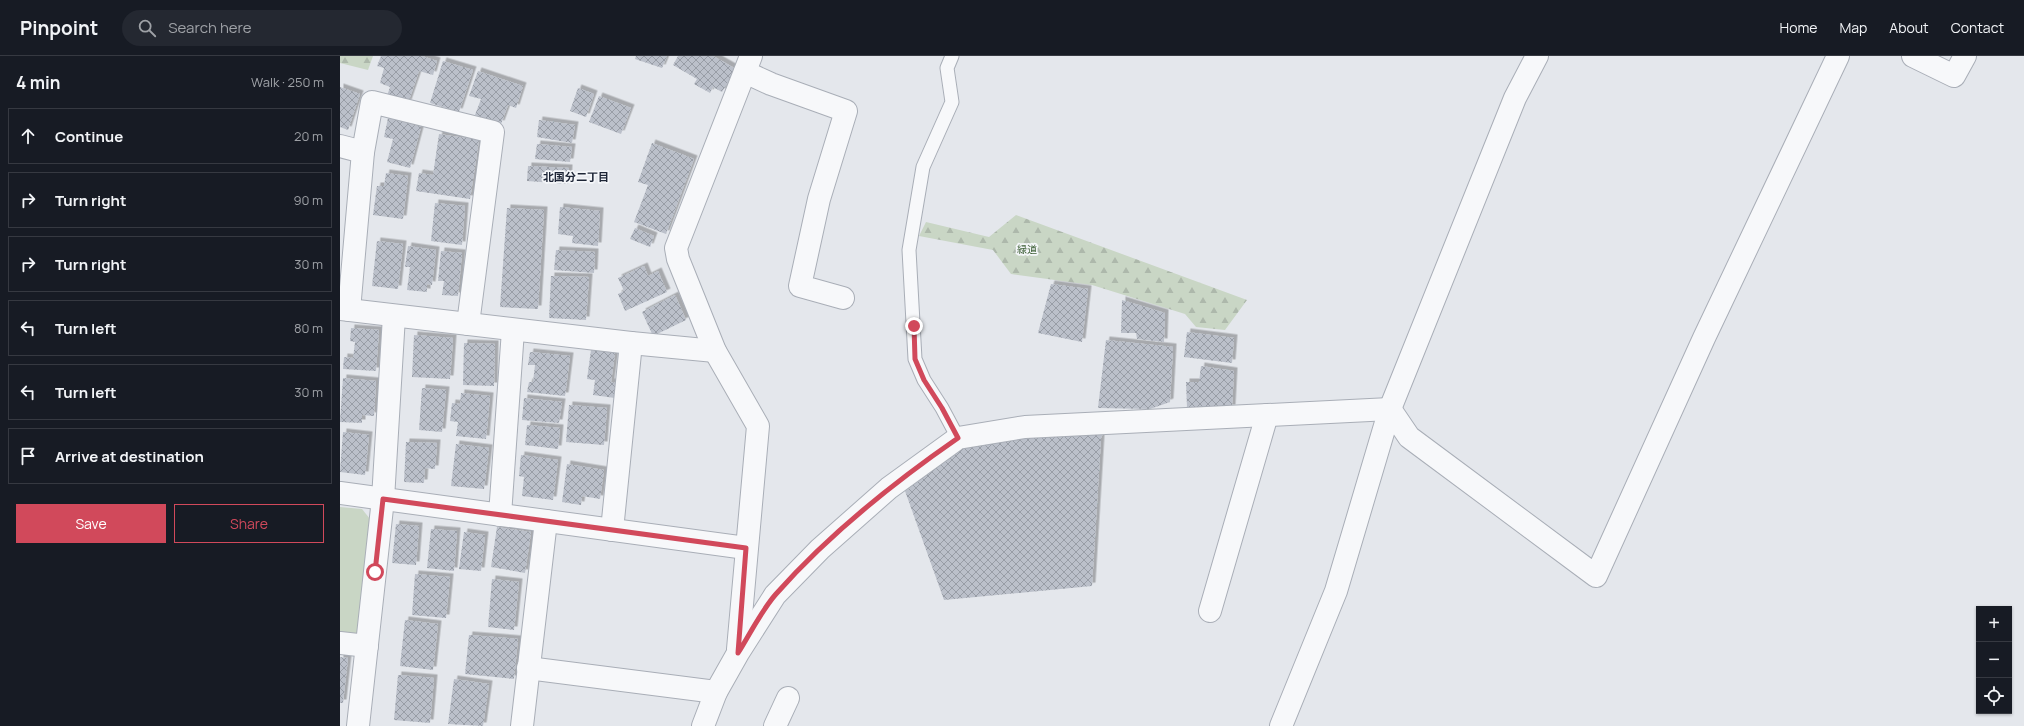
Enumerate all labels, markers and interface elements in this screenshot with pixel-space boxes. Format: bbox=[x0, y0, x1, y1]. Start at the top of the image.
search box bbox=[122, 10, 402, 46]
text: Pinpoint bbox=[20, 15, 98, 41]
icon: search bbox=[136, 17, 158, 39]
text: Search here bbox=[168, 17, 252, 38]
text: Home bbox=[1780, 18, 1817, 37]
text: Map bbox=[1839, 18, 1867, 37]
text: About bbox=[1889, 18, 1929, 37]
text: Contact bbox=[1951, 18, 2004, 37]
text: 4 min bbox=[16, 71, 60, 94]
text: Walk · 250 m bbox=[251, 73, 324, 91]
icon: ahead bbox=[17, 125, 39, 147]
text: Continue bbox=[55, 126, 123, 147]
text: 20 m bbox=[294, 127, 323, 145]
district label: 北国分二丁目 bbox=[543, 169, 609, 184]
icon: right bbox=[17, 189, 39, 211]
text: Turn right bbox=[55, 190, 126, 211]
text: 90 m bbox=[293, 191, 323, 209]
park label: 緑道 bbox=[1017, 242, 1037, 256]
icon: right bbox=[17, 253, 39, 275]
text: Turn right bbox=[55, 254, 126, 275]
text: 30 m bbox=[294, 255, 323, 273]
icon: left bbox=[17, 317, 39, 339]
route end bbox=[905, 317, 923, 335]
text: Turn left bbox=[55, 318, 117, 339]
text: 80 m bbox=[294, 319, 323, 337]
icon: left bbox=[17, 381, 39, 403]
text: Turn left bbox=[55, 382, 117, 403]
text: 30 m bbox=[294, 383, 323, 401]
icon: arrive bbox=[17, 445, 39, 467]
text: Arrive at destination bbox=[55, 446, 204, 467]
button: Save bbox=[16, 504, 166, 543]
button: Share bbox=[174, 504, 324, 543]
route start bbox=[366, 563, 384, 581]
map controls bbox=[1976, 606, 2012, 714]
button: + bbox=[1976, 606, 2012, 642]
button: − bbox=[1976, 642, 2012, 678]
button: locate bbox=[1976, 678, 2012, 714]

